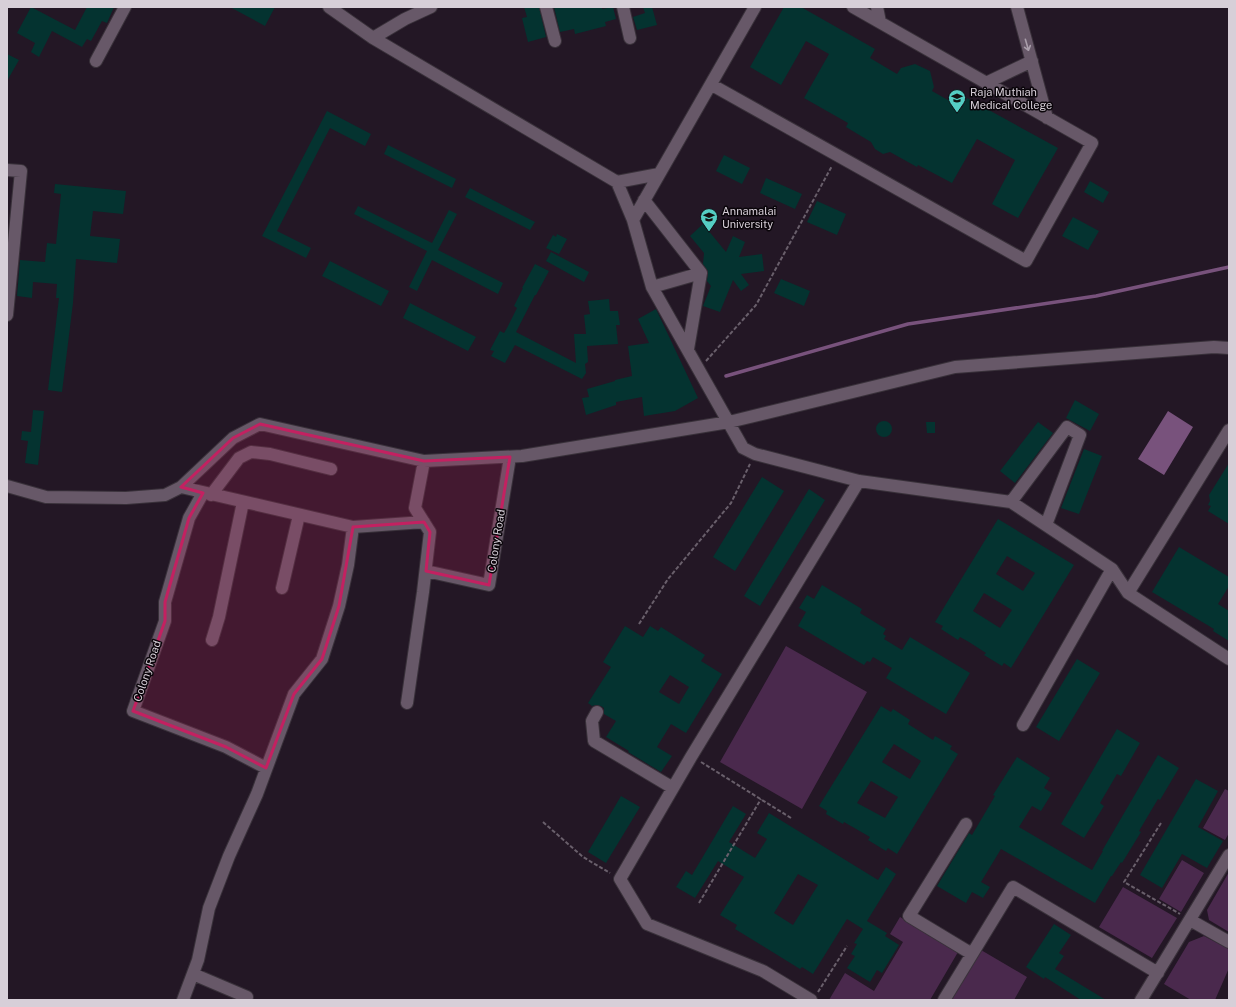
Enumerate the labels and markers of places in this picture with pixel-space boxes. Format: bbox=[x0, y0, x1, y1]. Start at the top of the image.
place label: Raja Muthiah Medical College bbox=[970, 86, 1052, 111]
school or university icon: Raja Muthiah Medical College bbox=[947, 88, 967, 113]
place label: Annamalai University bbox=[722, 205, 776, 230]
school or university icon: Annamalai University bbox=[699, 207, 719, 232]

